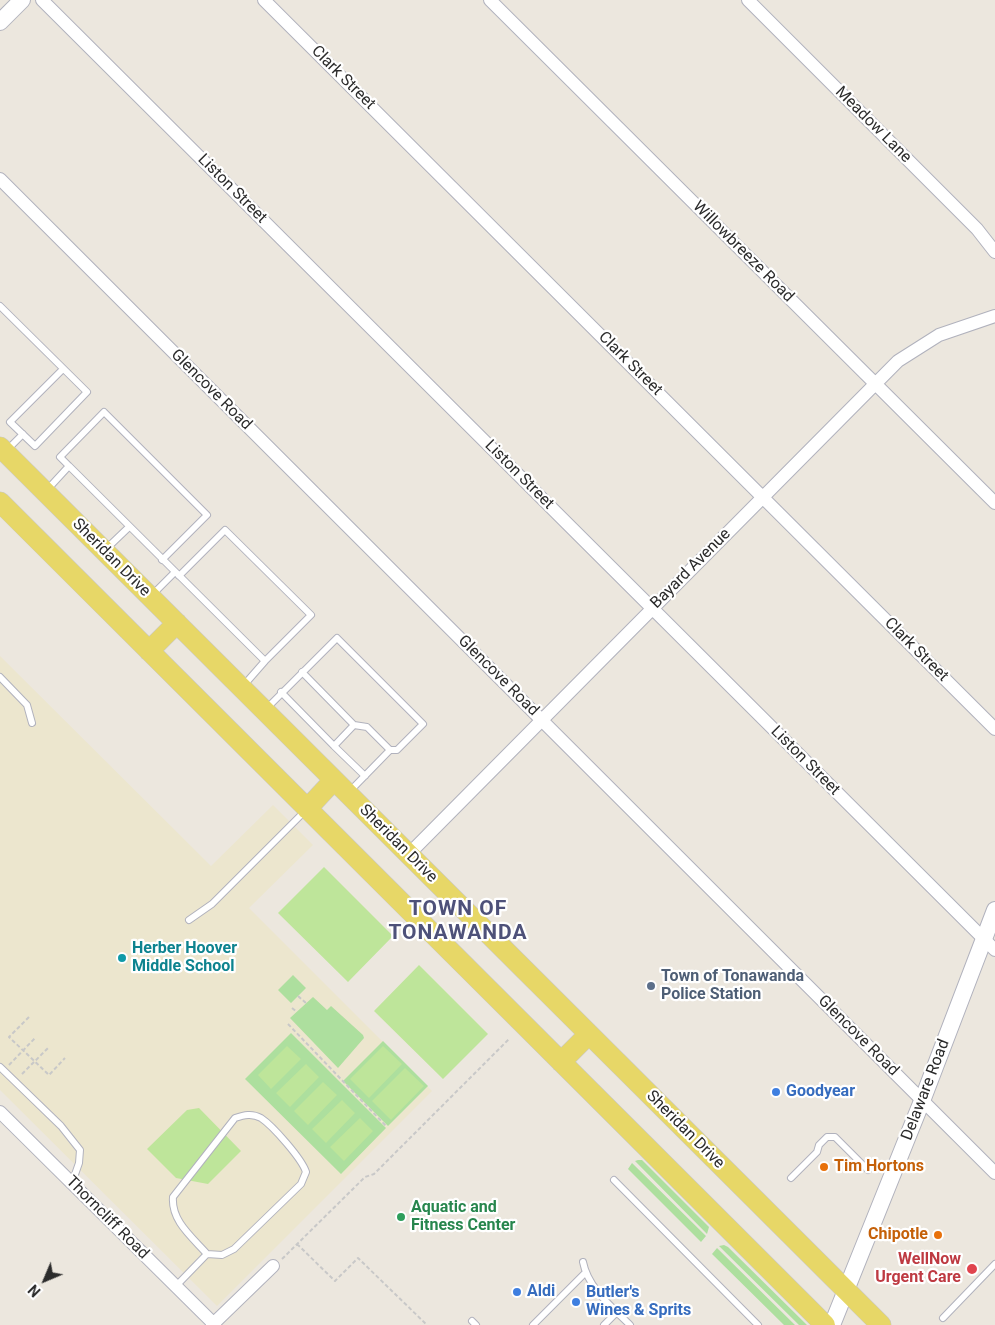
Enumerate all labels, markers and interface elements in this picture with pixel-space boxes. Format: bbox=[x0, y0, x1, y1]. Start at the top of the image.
street label: Clark Street bbox=[307, 42, 379, 114]
street label: Meadow Lane bbox=[831, 83, 915, 167]
street label: Liston Street bbox=[193, 150, 271, 228]
street label: Willowbreeze Road bbox=[688, 197, 798, 307]
street label: Clark Street bbox=[594, 328, 666, 400]
street label: Glencove Road bbox=[167, 346, 255, 434]
street label: Liston Street bbox=[480, 436, 558, 514]
street label: Sheridan Drive bbox=[68, 515, 154, 601]
street label: Bayard Avenue bbox=[647, 525, 735, 613]
street label: Clark Street bbox=[880, 614, 952, 686]
street label: Glencove Road bbox=[454, 632, 542, 720]
street label: Liston Street bbox=[766, 722, 844, 800]
street label: Sheridan Drive bbox=[355, 801, 441, 887]
district label: TOWN OF TONAWANDA bbox=[387, 897, 529, 947]
place label: Herber Hoover Middle School bbox=[132, 939, 237, 977]
marker: Herber Hoover Middle School bbox=[116, 952, 128, 964]
place label: Town of Tonawanda Police Station bbox=[661, 967, 804, 1005]
marker: Town of Tonawanda Police Station bbox=[645, 980, 657, 992]
street label: Glencove Road bbox=[814, 992, 902, 1080]
street label: Delaware Road bbox=[898, 1037, 954, 1143]
place label: Goodyear bbox=[786, 1082, 855, 1102]
marker: Goodyear bbox=[770, 1086, 782, 1098]
street label: Sheridan Drive bbox=[642, 1087, 728, 1173]
place label: Tim Hortons bbox=[834, 1157, 924, 1177]
marker: Tim Hortons bbox=[818, 1161, 830, 1173]
street label: Thorncliff Road bbox=[61, 1172, 153, 1264]
place label: Aquatic and Fitness Center bbox=[411, 1198, 515, 1236]
marker: Aquatic and Fitness Center bbox=[395, 1211, 407, 1223]
place label: Chipotle bbox=[868, 1225, 928, 1245]
marker: Chipotle bbox=[932, 1229, 944, 1241]
place label: WellNow Urgent Care bbox=[875, 1250, 961, 1288]
north arrow bbox=[20, 1255, 70, 1305]
marker: WellNow Urgent Care bbox=[965, 1262, 979, 1276]
text: N bbox=[25, 1281, 44, 1300]
place label: Aldi bbox=[527, 1282, 555, 1302]
place label: Butler's Wines & Sprits bbox=[586, 1283, 691, 1321]
marker: Aldi bbox=[511, 1286, 523, 1298]
marker: Butler's Wines & Sprits bbox=[570, 1296, 582, 1308]

